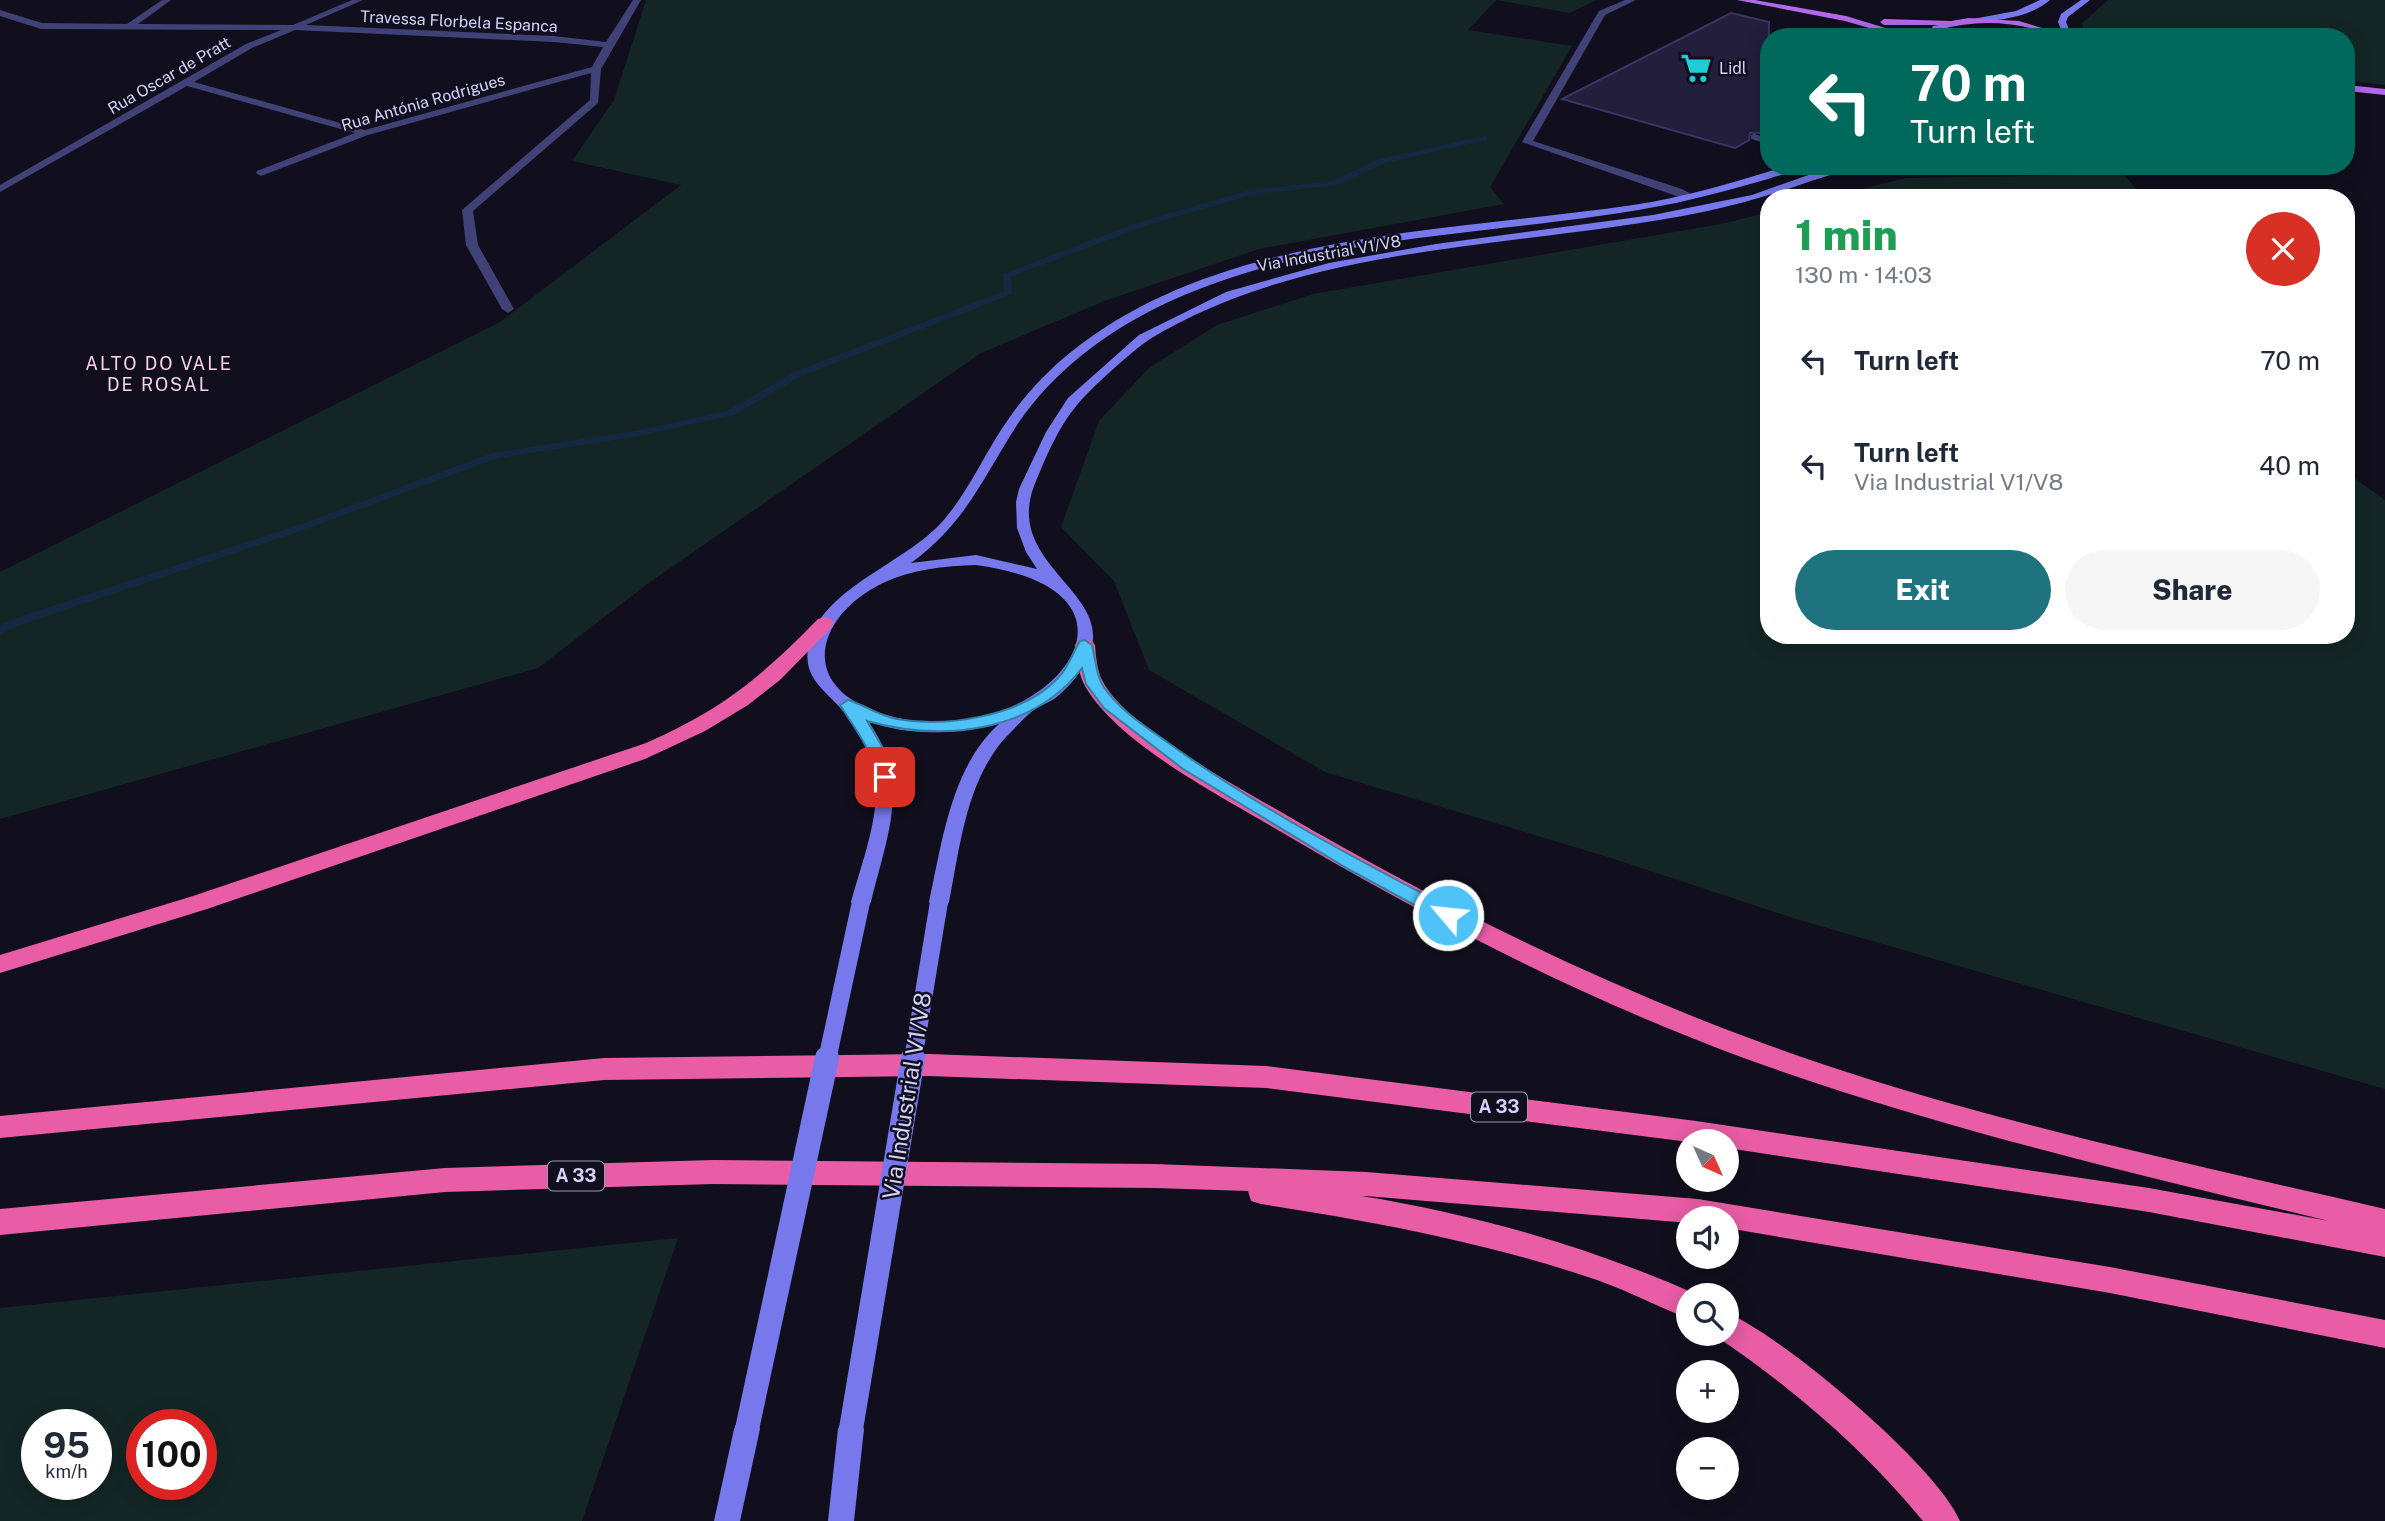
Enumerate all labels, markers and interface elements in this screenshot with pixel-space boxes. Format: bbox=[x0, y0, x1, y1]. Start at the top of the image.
street label: Travessa Florbela Espanca bbox=[360, 7, 558, 36]
street label: Rua Oscar de Pratt bbox=[105, 33, 234, 118]
supermarket icon: Lidl bbox=[1679, 51, 1713, 85]
text: 70 m bbox=[1910, 54, 2027, 112]
icon: left bbox=[1795, 56, 1886, 147]
place label: Lidl bbox=[1719, 59, 1747, 78]
street label: Rua Antónia Rodrigues bbox=[339, 70, 507, 135]
text: Turn left bbox=[1910, 113, 2035, 150]
text: 1 min bbox=[1795, 210, 1898, 259]
button: close bbox=[2246, 212, 2320, 286]
street label: Via Industrial V1/V8 bbox=[1256, 231, 1402, 275]
text: 130 m · 14:03 bbox=[1795, 261, 1932, 288]
icon: left bbox=[1795, 342, 1833, 380]
text: Turn left bbox=[1854, 345, 1959, 376]
text: 70 m bbox=[2260, 345, 2320, 376]
district label: ALTO DO VALE DE ROSAL bbox=[85, 353, 233, 395]
text: Turn left bbox=[1854, 437, 1959, 468]
icon: left bbox=[1795, 447, 1833, 485]
text: 40 m bbox=[2259, 450, 2320, 481]
text: Via Industrial V1/V8 bbox=[1854, 468, 2063, 495]
button: Exit bbox=[1795, 550, 2051, 630]
button: Share bbox=[2065, 550, 2320, 630]
pin bbox=[855, 747, 915, 807]
icon: arrive bbox=[866, 758, 904, 796]
position arrow bbox=[1411, 878, 1485, 952]
street label: Via Industrial V1/V8 bbox=[877, 990, 936, 1201]
road number: A 33 bbox=[1471, 1092, 1527, 1122]
north arrow bbox=[1676, 1129, 1740, 1192]
map controls bbox=[1676, 1129, 1739, 1500]
road number: A 33 bbox=[548, 1162, 604, 1190]
button: sound bbox=[1676, 1206, 1739, 1269]
button: search bbox=[1676, 1283, 1739, 1346]
button: + bbox=[1676, 1360, 1739, 1423]
speed limit sign: 100 bbox=[126, 1409, 217, 1500]
text: 95 bbox=[43, 1425, 90, 1466]
button: − bbox=[1676, 1437, 1739, 1500]
text: km/h bbox=[45, 1461, 88, 1482]

